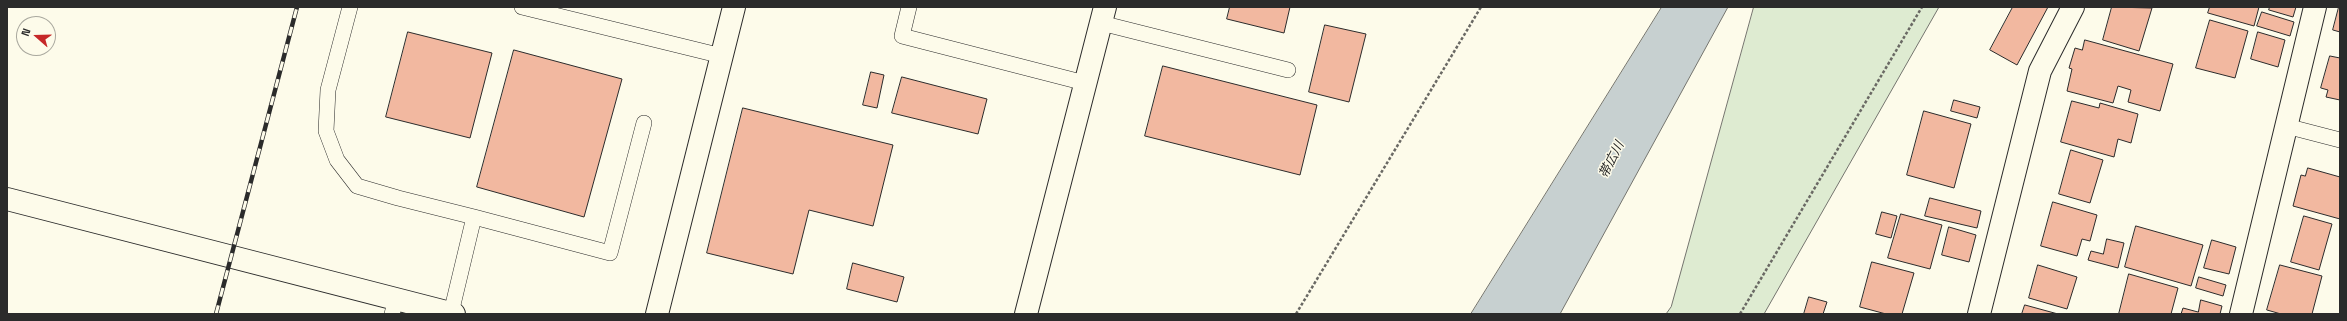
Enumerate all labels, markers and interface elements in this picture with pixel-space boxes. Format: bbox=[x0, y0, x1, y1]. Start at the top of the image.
north arrow bbox=[16, 16, 56, 56]
text: N bbox=[18, 26, 34, 38]
water label: 帯広川 bbox=[1596, 139, 1628, 181]

